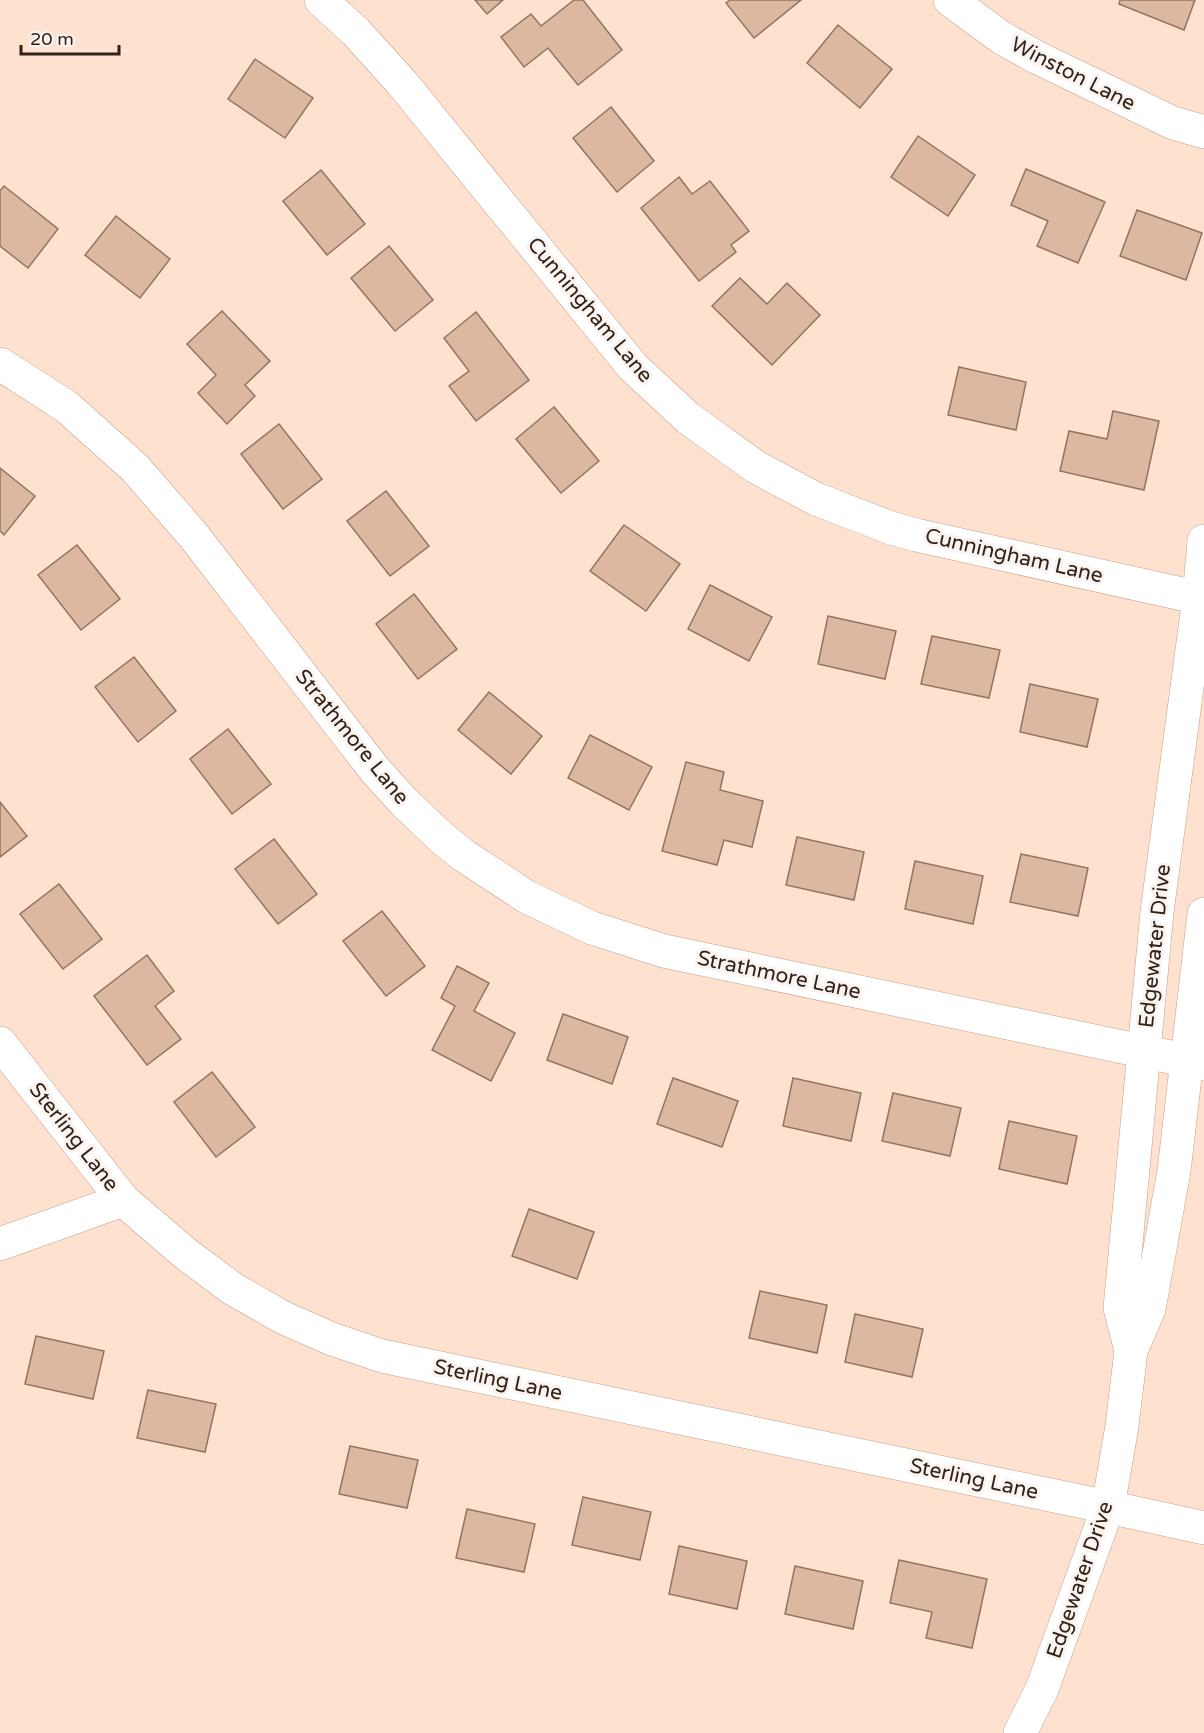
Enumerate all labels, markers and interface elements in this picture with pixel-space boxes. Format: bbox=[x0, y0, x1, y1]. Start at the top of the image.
scale bar bbox=[21, 18, 118, 56]
text: 20 m bbox=[30, 28, 74, 50]
street label: Winston Lane bbox=[1007, 32, 1140, 116]
street label: Cunningham Lane bbox=[522, 232, 658, 388]
street label: Cunningham Lane bbox=[923, 523, 1106, 589]
street label: Strathmore Lane bbox=[290, 664, 414, 810]
street label: Edgewater Drive bbox=[1134, 863, 1176, 1029]
street label: Strathmore Lane bbox=[695, 945, 863, 1005]
street label: Sterling Lane bbox=[24, 1078, 124, 1196]
street label: Sterling Lane bbox=[431, 1354, 565, 1406]
street label: Sterling Lane bbox=[907, 1453, 1041, 1505]
street label: Edgewater Drive bbox=[1041, 1498, 1119, 1662]

